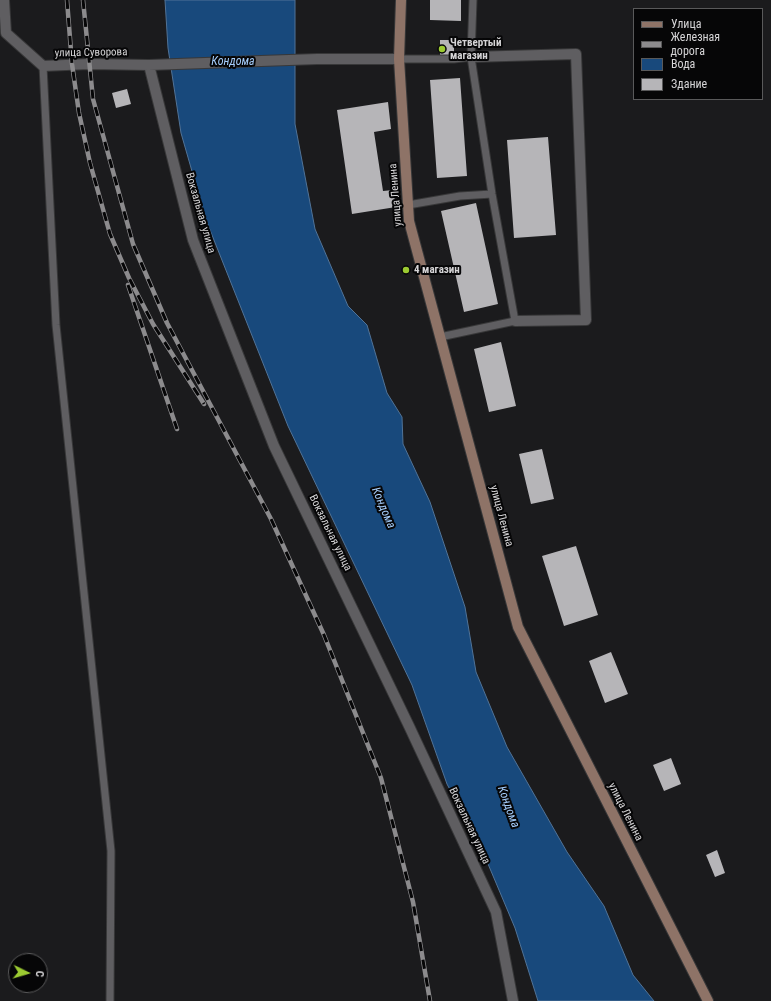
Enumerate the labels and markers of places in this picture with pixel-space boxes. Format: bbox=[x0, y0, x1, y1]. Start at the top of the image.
place label: Четвертый магазин bbox=[450, 36, 501, 62]
marker: Четвертый магазин bbox=[437, 44, 447, 54]
place label: 4 магазин bbox=[414, 263, 460, 277]
marker: 4 магазин bbox=[401, 265, 411, 275]

